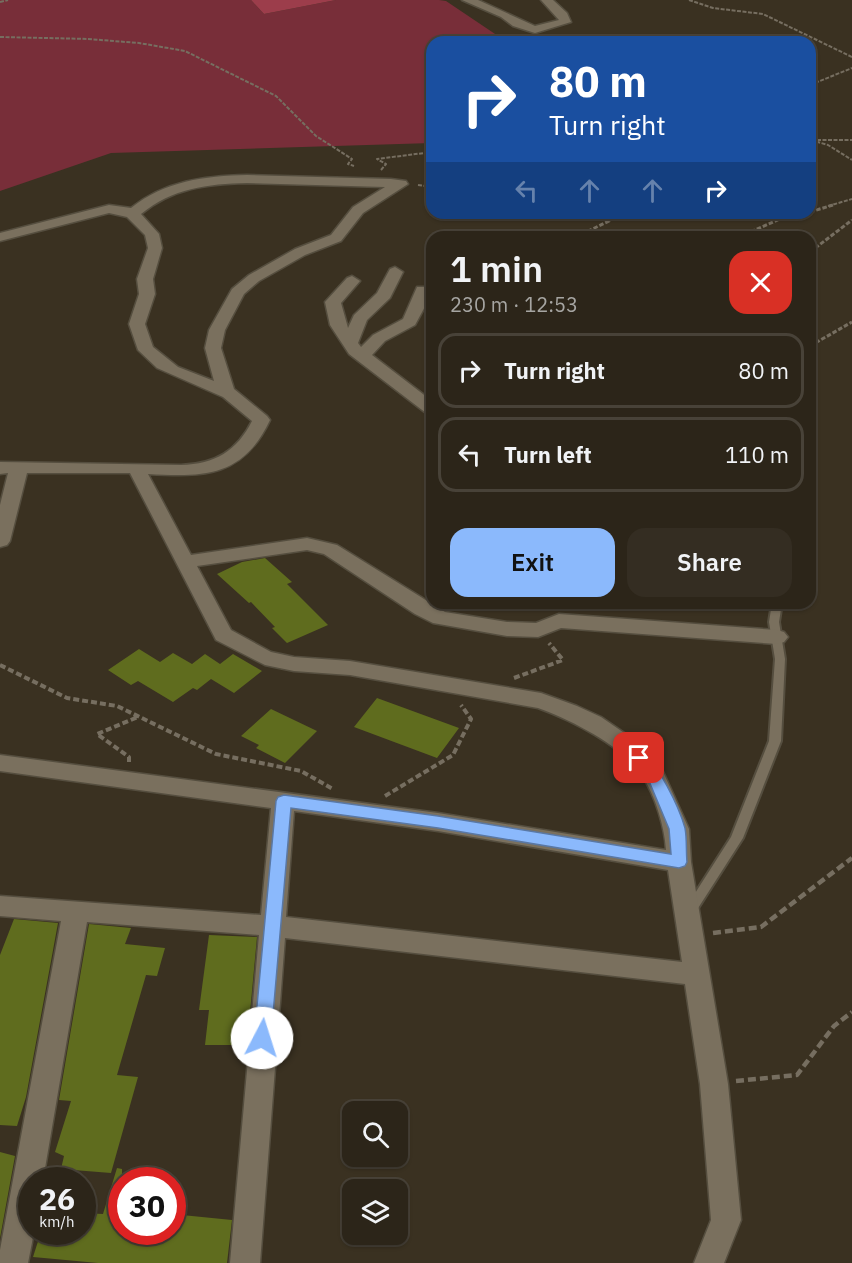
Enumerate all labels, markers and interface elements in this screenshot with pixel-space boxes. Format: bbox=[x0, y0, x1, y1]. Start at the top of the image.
text: 80 m bbox=[549, 54, 647, 109]
icon: right bbox=[450, 60, 528, 138]
text: Turn right bbox=[549, 107, 666, 142]
icon: left bbox=[510, 174, 543, 207]
icon: ahead bbox=[573, 174, 606, 207]
icon: ahead bbox=[636, 174, 669, 207]
icon: right bbox=[699, 174, 732, 207]
text: 1 min bbox=[450, 245, 543, 292]
button: close bbox=[729, 251, 792, 314]
text: 230 m · 12:53 bbox=[450, 291, 578, 318]
icon: right bbox=[453, 354, 486, 387]
text: Turn right bbox=[504, 356, 605, 385]
text: 80 m bbox=[738, 356, 789, 385]
icon: left bbox=[453, 438, 486, 471]
text: Turn left bbox=[504, 440, 592, 469]
text: 110 m bbox=[725, 440, 789, 469]
button: Exit bbox=[450, 528, 615, 597]
button: Share bbox=[627, 528, 792, 597]
pin bbox=[613, 732, 664, 783]
icon: arrive bbox=[622, 741, 655, 774]
position arrow bbox=[230, 1006, 294, 1070]
map controls bbox=[342, 1101, 408, 1245]
button: search bbox=[342, 1101, 408, 1167]
speed limit sign: 30 bbox=[108, 1167, 186, 1245]
text: 26 bbox=[39, 1179, 75, 1218]
button: layers bbox=[342, 1179, 408, 1245]
text: km/h bbox=[39, 1212, 75, 1231]

